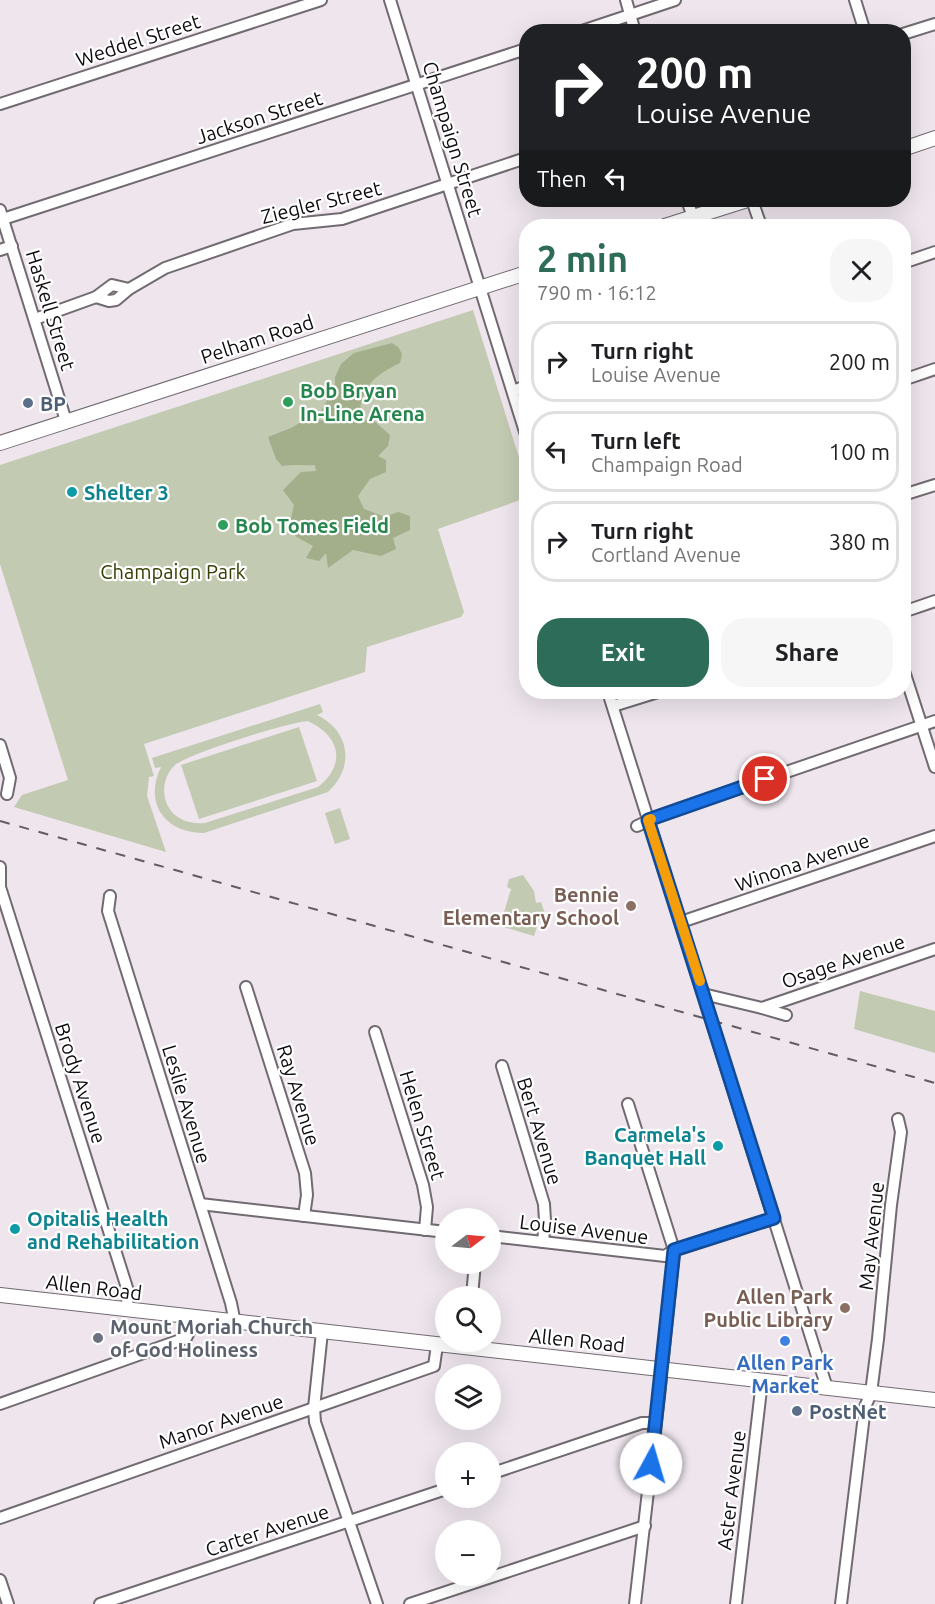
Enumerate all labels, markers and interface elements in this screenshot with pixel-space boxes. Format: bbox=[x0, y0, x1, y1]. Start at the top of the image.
street label: Weddel Street bbox=[73, 9, 203, 71]
icon: right bbox=[537, 48, 615, 126]
text: 200 m bbox=[636, 49, 753, 96]
street label: Champaign Street bbox=[418, 58, 488, 220]
street label: Jackson Street bbox=[193, 86, 325, 148]
text: Louise Avenue bbox=[636, 98, 811, 128]
icon: left bbox=[599, 162, 632, 195]
text: Then bbox=[537, 166, 587, 191]
street label: Ziegler Street bbox=[258, 176, 384, 228]
text: 2 min bbox=[537, 238, 628, 279]
button: close bbox=[830, 239, 893, 302]
street label: Haskell Street bbox=[22, 247, 80, 373]
text: 790 m · 16:12 bbox=[537, 281, 657, 304]
street label: Pelham Road bbox=[198, 310, 316, 368]
text: Turn right bbox=[591, 338, 693, 363]
icon: right bbox=[540, 345, 573, 378]
text: 200 m bbox=[829, 349, 890, 374]
text: Louise Avenue bbox=[591, 363, 721, 386]
place label: Bob Bryan In-Line Arena bbox=[300, 379, 425, 425]
place label: BP bbox=[40, 392, 66, 415]
marker: Bob Bryan In-Line Arena bbox=[281, 395, 295, 409]
marker: BP bbox=[21, 396, 35, 410]
text: Turn left bbox=[591, 428, 681, 453]
icon: left bbox=[540, 435, 573, 468]
text: 100 m bbox=[829, 439, 890, 464]
text: Champaign Road bbox=[591, 453, 743, 476]
place label: Shelter 3 bbox=[84, 481, 169, 504]
marker: Shelter 3 bbox=[65, 485, 79, 499]
place label: Bob Tomes Field bbox=[235, 514, 389, 537]
marker: Bob Tomes Field bbox=[216, 518, 230, 532]
text: Turn right bbox=[591, 518, 693, 543]
icon: right bbox=[540, 525, 573, 558]
text: 380 m bbox=[829, 529, 890, 554]
text: Cortland Avenue bbox=[591, 543, 741, 566]
park label: Champaign Park bbox=[100, 560, 246, 583]
button: Exit bbox=[537, 618, 709, 687]
button: Share bbox=[721, 618, 893, 687]
pin bbox=[739, 753, 790, 804]
icon: arrive bbox=[748, 762, 781, 795]
street label: Winona Avenue bbox=[732, 828, 872, 896]
place label: Bennie Elementary School bbox=[443, 883, 619, 929]
marker: Bennie Elementary School bbox=[624, 899, 638, 913]
street label: Osage Avenue bbox=[778, 929, 908, 993]
street label: Brody Avenue bbox=[51, 1020, 111, 1146]
street label: Leslie Avenue bbox=[158, 1042, 216, 1166]
street label: Ray Avenue bbox=[273, 1042, 325, 1148]
street label: Helen Street bbox=[395, 1068, 451, 1183]
street label: Bert Avenue bbox=[513, 1074, 567, 1188]
place label: Carmela's Banquet Hall bbox=[584, 1123, 706, 1169]
marker: Carmela's Banquet Hall bbox=[711, 1139, 725, 1153]
street label: May Avenue bbox=[854, 1180, 888, 1292]
place label: Opitalis Health and Rehabilitation bbox=[27, 1207, 199, 1253]
north arrow bbox=[435, 1208, 501, 1274]
map controls bbox=[435, 1208, 501, 1586]
street label: Louise Avenue bbox=[518, 1210, 650, 1248]
marker: Opitalis Health and Rehabilitation bbox=[8, 1222, 22, 1236]
street label: Allen Road bbox=[45, 1270, 143, 1304]
place label: Allen Park Public Library bbox=[704, 1285, 833, 1331]
button: search bbox=[435, 1286, 501, 1352]
marker: Allen Park Public Library bbox=[838, 1301, 852, 1315]
place label: Mount Moriah Church of God Holiness bbox=[110, 1315, 313, 1361]
street label: Allen Road bbox=[528, 1324, 626, 1356]
marker: Mount Moriah Church of God Holiness bbox=[91, 1331, 105, 1345]
marker: Allen Park Market bbox=[778, 1334, 792, 1348]
place label: Allen Park Market bbox=[737, 1351, 833, 1397]
button: layers bbox=[435, 1364, 501, 1430]
street label: Manor Avenue bbox=[156, 1389, 286, 1453]
place label: PostNet bbox=[809, 1400, 887, 1423]
marker: PostNet bbox=[790, 1404, 804, 1418]
street label: Aster Avenue bbox=[712, 1429, 750, 1551]
position arrow bbox=[619, 1432, 683, 1496]
button: + bbox=[435, 1442, 501, 1508]
street label: Carter Avenue bbox=[202, 1499, 332, 1561]
button: − bbox=[435, 1520, 501, 1586]

